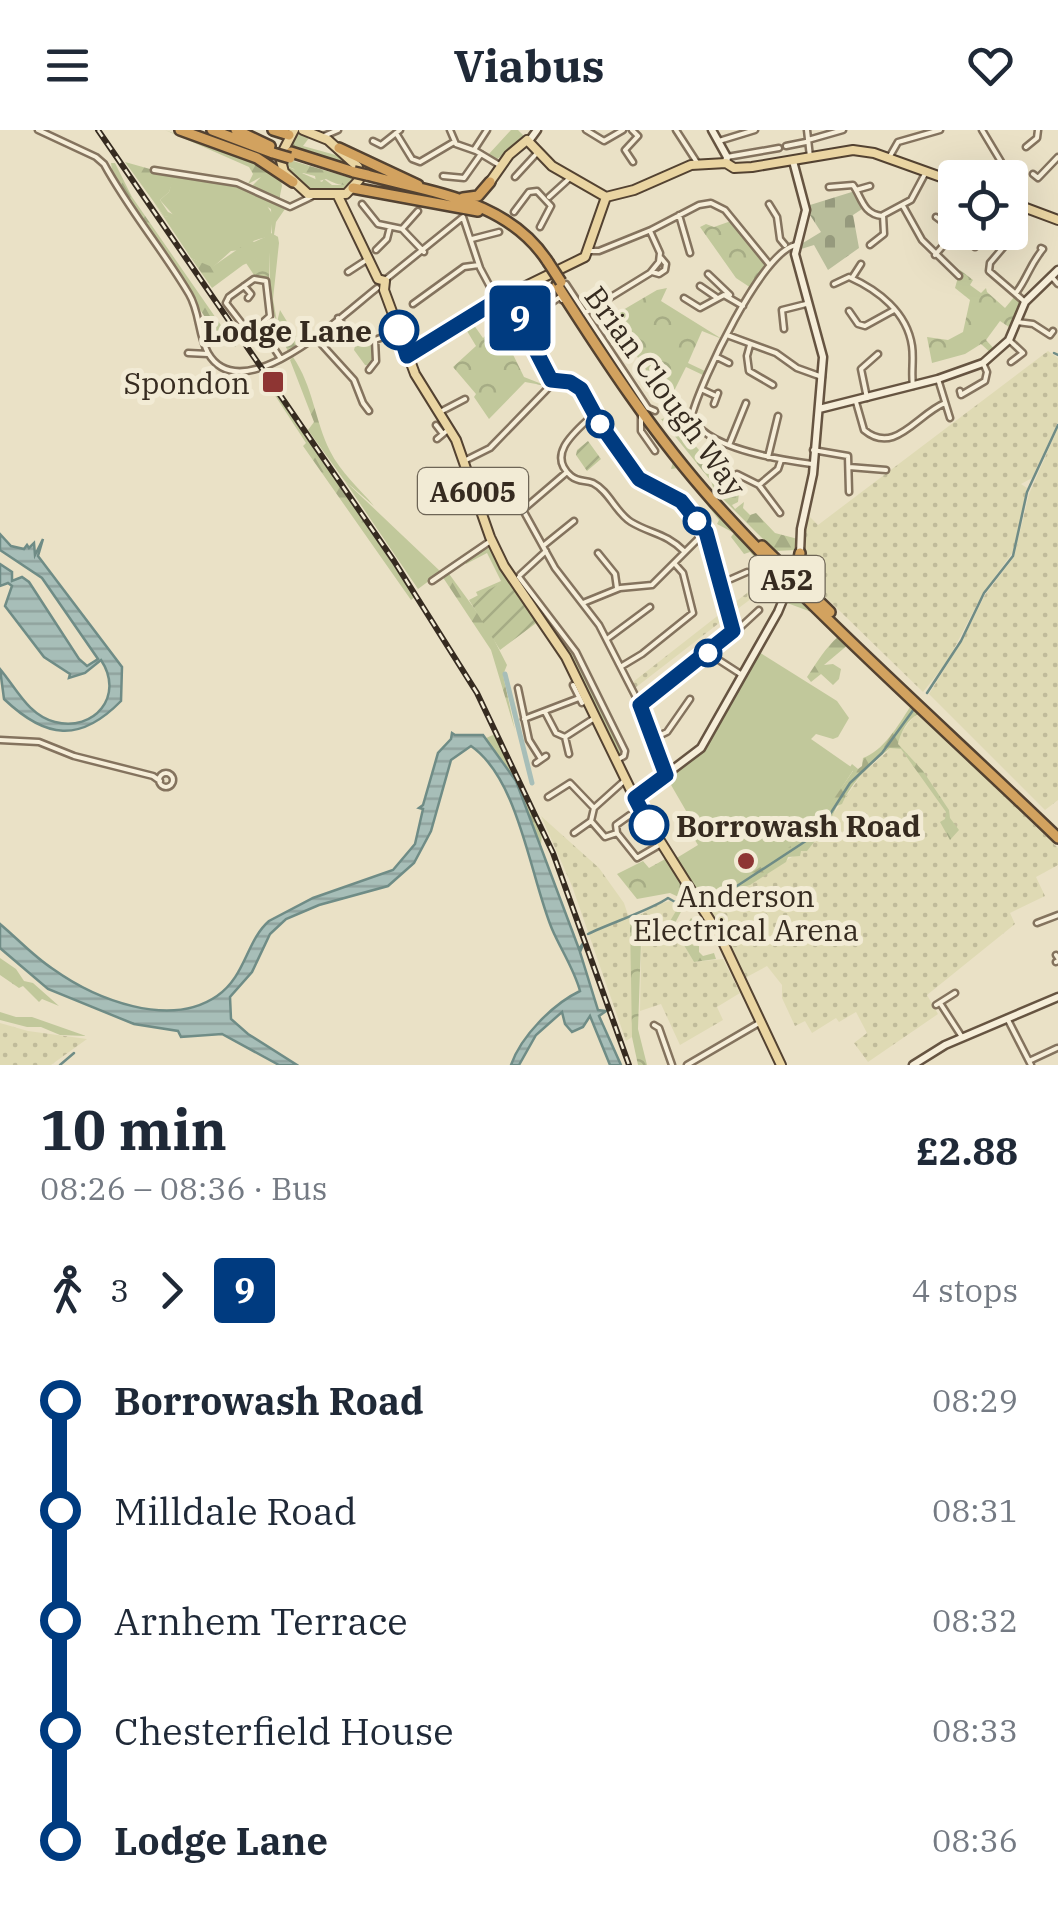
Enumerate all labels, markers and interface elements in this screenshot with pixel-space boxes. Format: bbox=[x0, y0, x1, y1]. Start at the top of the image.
text: Viabus bbox=[453, 36, 605, 94]
icon: menu bbox=[40, 38, 95, 93]
icon: heart bbox=[963, 38, 1018, 93]
map controls bbox=[938, 160, 1028, 250]
button: locate bbox=[938, 160, 1028, 250]
street label: Brian Clough Way bbox=[577, 278, 755, 504]
line badge: 9 bbox=[488, 286, 552, 350]
text: 9 bbox=[509, 295, 531, 341]
place label: Lodge Lane bbox=[203, 311, 372, 350]
marker: Lodge Lane bbox=[380, 311, 418, 349]
place label: Spondon bbox=[123, 363, 250, 402]
marker: Spondon bbox=[260, 369, 286, 395]
unlabelled marker bbox=[587, 411, 613, 437]
road number: A6005 bbox=[418, 468, 528, 514]
unlabelled marker bbox=[684, 508, 710, 534]
road number: A52 bbox=[750, 556, 824, 602]
unlabelled marker bbox=[695, 640, 721, 666]
marker: Borrowash Road bbox=[630, 806, 668, 844]
place label: Borrowash Road bbox=[676, 806, 921, 845]
marker: Anderson Electrical Arena bbox=[735, 850, 757, 872]
place label: Anderson Electrical Arena bbox=[633, 876, 859, 949]
text: 10 min bbox=[40, 1094, 227, 1165]
text: £2.88 bbox=[916, 1126, 1018, 1175]
text: 08:26 – 08:36 · Bus bbox=[40, 1167, 327, 1209]
icon: walk bbox=[40, 1263, 95, 1318]
icon: forward bbox=[144, 1263, 199, 1318]
text: 9 bbox=[234, 1267, 255, 1313]
text: 3 bbox=[110, 1269, 129, 1311]
text: 4 stops bbox=[911, 1269, 1018, 1311]
text: Borrowash Road bbox=[114, 1376, 424, 1425]
text: 08:29 bbox=[932, 1379, 1018, 1421]
text: Milldale Road bbox=[114, 1486, 357, 1535]
text: 08:31 bbox=[932, 1489, 1018, 1531]
text: Arnhem Terrace bbox=[114, 1596, 408, 1645]
text: 08:32 bbox=[932, 1599, 1018, 1641]
text: Chesterfield House bbox=[114, 1706, 454, 1755]
text: 08:33 bbox=[932, 1709, 1018, 1751]
text: Lodge Lane bbox=[114, 1816, 328, 1865]
text: 08:36 bbox=[932, 1819, 1018, 1861]

